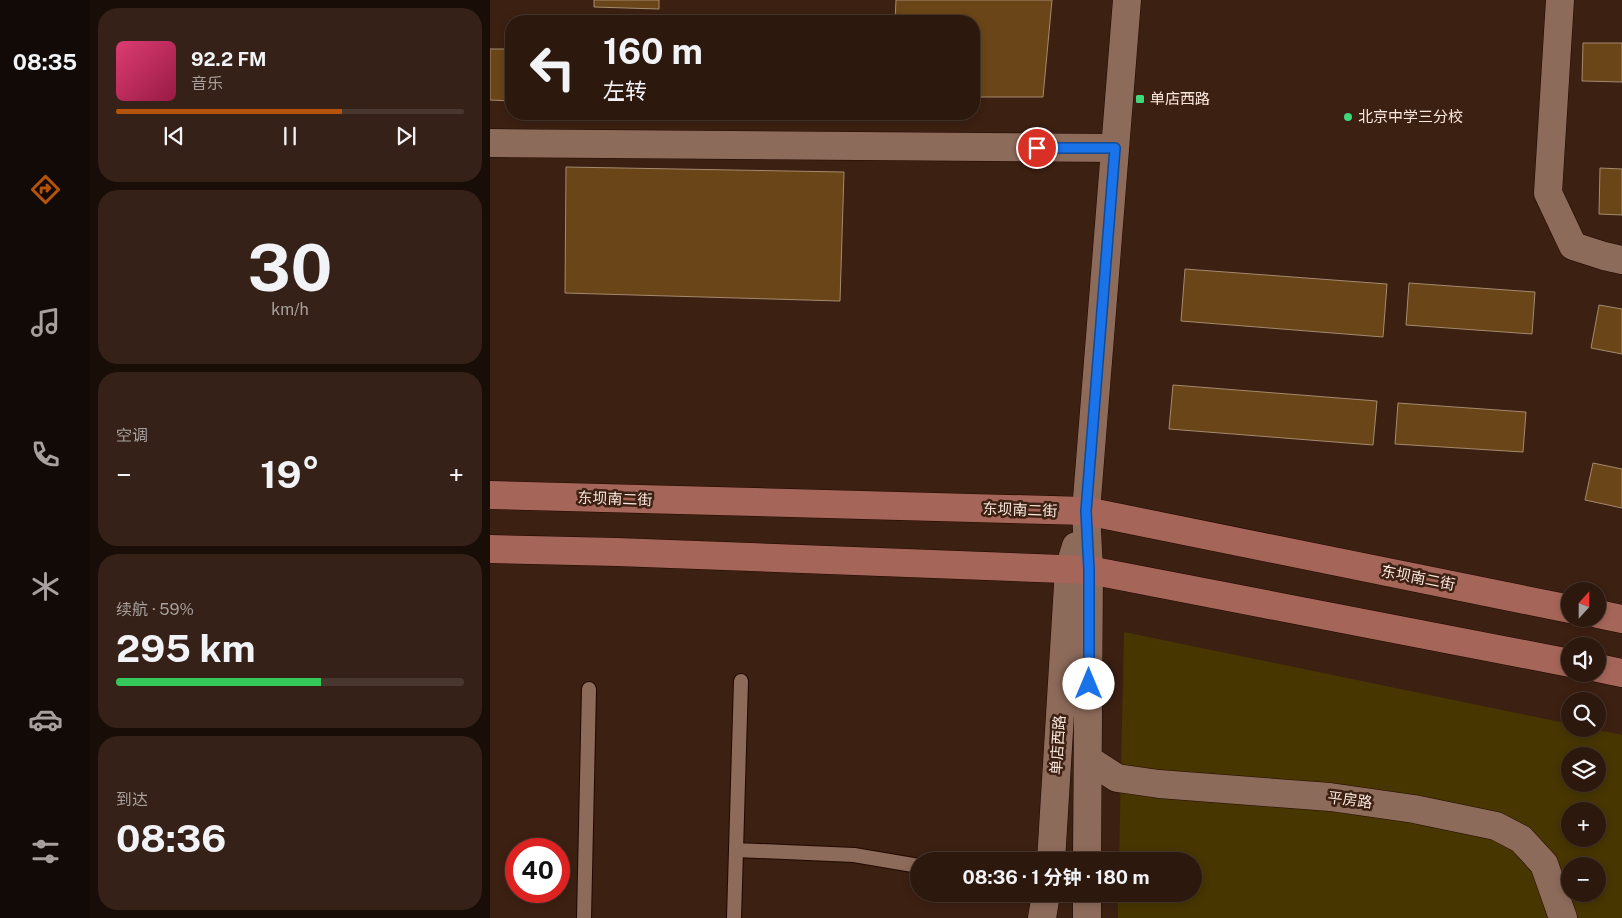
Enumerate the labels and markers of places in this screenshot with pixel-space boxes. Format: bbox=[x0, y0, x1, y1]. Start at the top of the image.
place label: 单店西路 bbox=[1150, 90, 1210, 107]
marker: 单店西路 bbox=[1134, 93, 1146, 105]
place label: 北京中学三分校 bbox=[1358, 108, 1463, 125]
marker: 北京中学三分校 bbox=[1342, 111, 1354, 123]
pin bbox=[1016, 127, 1058, 169]

